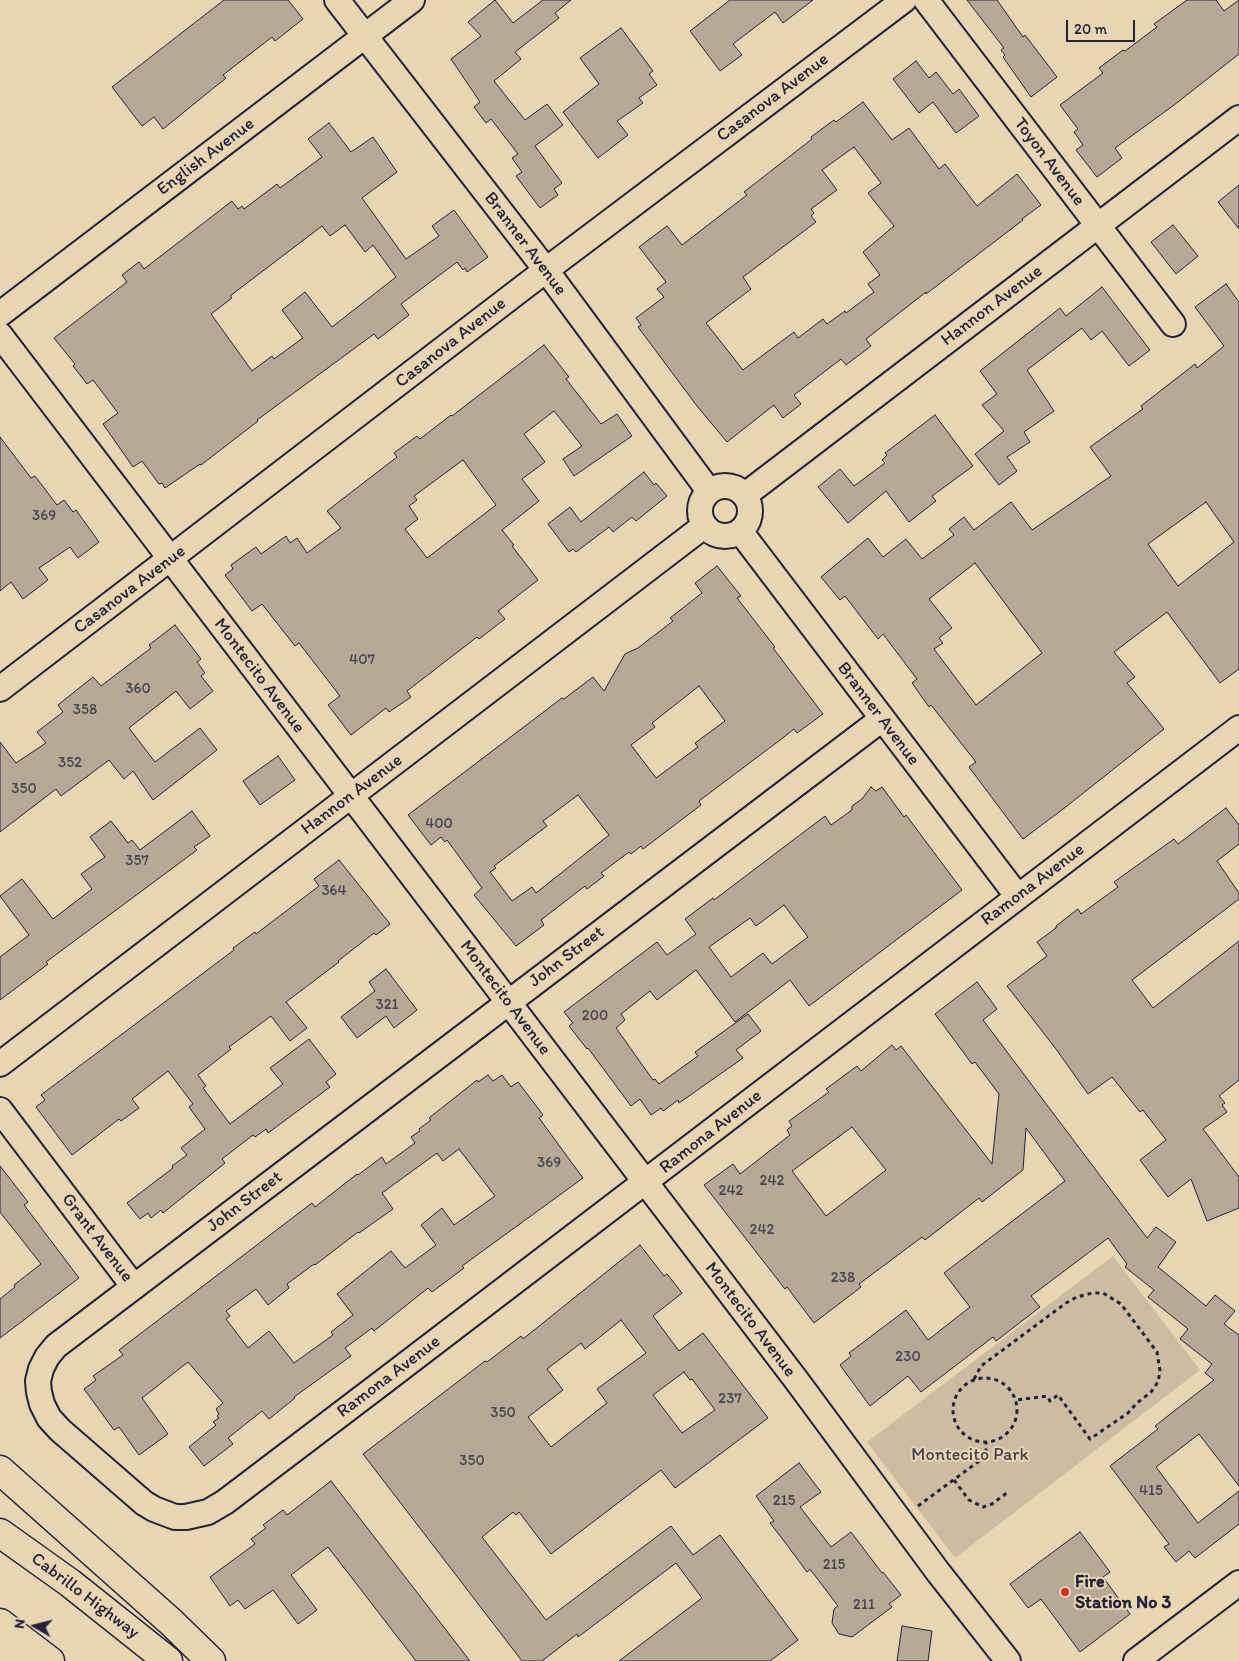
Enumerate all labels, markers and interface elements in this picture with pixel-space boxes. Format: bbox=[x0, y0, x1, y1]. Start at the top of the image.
scale bar bbox=[1069, 10, 1138, 42]
text: 20 m bbox=[1074, 20, 1107, 38]
street label: Casanova Avenue bbox=[713, 49, 833, 147]
street label: English Avenue bbox=[153, 113, 259, 201]
street label: Toyon Avenue bbox=[1009, 114, 1089, 210]
street label: Branner Avenue bbox=[479, 188, 571, 300]
street label: Hannon Avenue bbox=[937, 261, 1047, 351]
street label: Casanova Avenue bbox=[391, 293, 511, 393]
house number: 369 bbox=[32, 507, 56, 525]
street label: Casanova Avenue bbox=[70, 541, 190, 639]
street label: Montecito Avenue bbox=[209, 614, 309, 738]
house number: 407 bbox=[349, 651, 375, 669]
street label: Branner Avenue bbox=[832, 658, 924, 770]
house number: 360 bbox=[125, 680, 151, 698]
house number: 358 bbox=[73, 701, 97, 719]
street label: Hannon Avenue bbox=[297, 750, 407, 840]
house number: 352 bbox=[58, 754, 82, 772]
house number: 350 bbox=[11, 780, 37, 798]
house number: 400 bbox=[425, 815, 453, 833]
street label: Ramona Avenue bbox=[977, 839, 1089, 931]
house number: 357 bbox=[125, 852, 149, 870]
house number: 364 bbox=[321, 882, 347, 900]
street label: John Street bbox=[525, 922, 609, 992]
street label: Montecito Avenue bbox=[455, 936, 555, 1060]
house number: 321 bbox=[375, 996, 399, 1014]
house number: 200 bbox=[582, 1007, 608, 1025]
street label: Ramona Avenue bbox=[656, 1085, 766, 1179]
house number: 369 bbox=[537, 1154, 561, 1172]
street label: John Street bbox=[203, 1167, 287, 1237]
house number: 242 bbox=[760, 1172, 784, 1190]
house number: 242 bbox=[719, 1182, 743, 1200]
street label: Grant Avenue bbox=[57, 1189, 137, 1287]
house number: 242 bbox=[750, 1221, 774, 1239]
street label: Montecito Avenue bbox=[700, 1258, 800, 1382]
house number: 238 bbox=[831, 1269, 855, 1287]
street label: Ramona Avenue bbox=[333, 1331, 445, 1423]
house number: 230 bbox=[895, 1348, 921, 1366]
house number: 237 bbox=[718, 1390, 742, 1408]
house number: 350 bbox=[490, 1404, 516, 1422]
park label: Montecito Park bbox=[911, 1444, 1029, 1466]
house number: 350 bbox=[459, 1452, 485, 1470]
house number: 415 bbox=[1139, 1482, 1163, 1500]
house number: 215 bbox=[773, 1492, 795, 1510]
street label: Cabrillo Highway bbox=[27, 1548, 143, 1644]
house number: 215 bbox=[823, 1556, 845, 1574]
place label: Fire Station No 3 bbox=[1075, 1571, 1171, 1614]
marker: Fire Station No 3 bbox=[1059, 1586, 1071, 1598]
house number: 211 bbox=[853, 1596, 875, 1614]
north arrow bbox=[10, 1601, 60, 1651]
text: N bbox=[11, 1618, 29, 1630]

